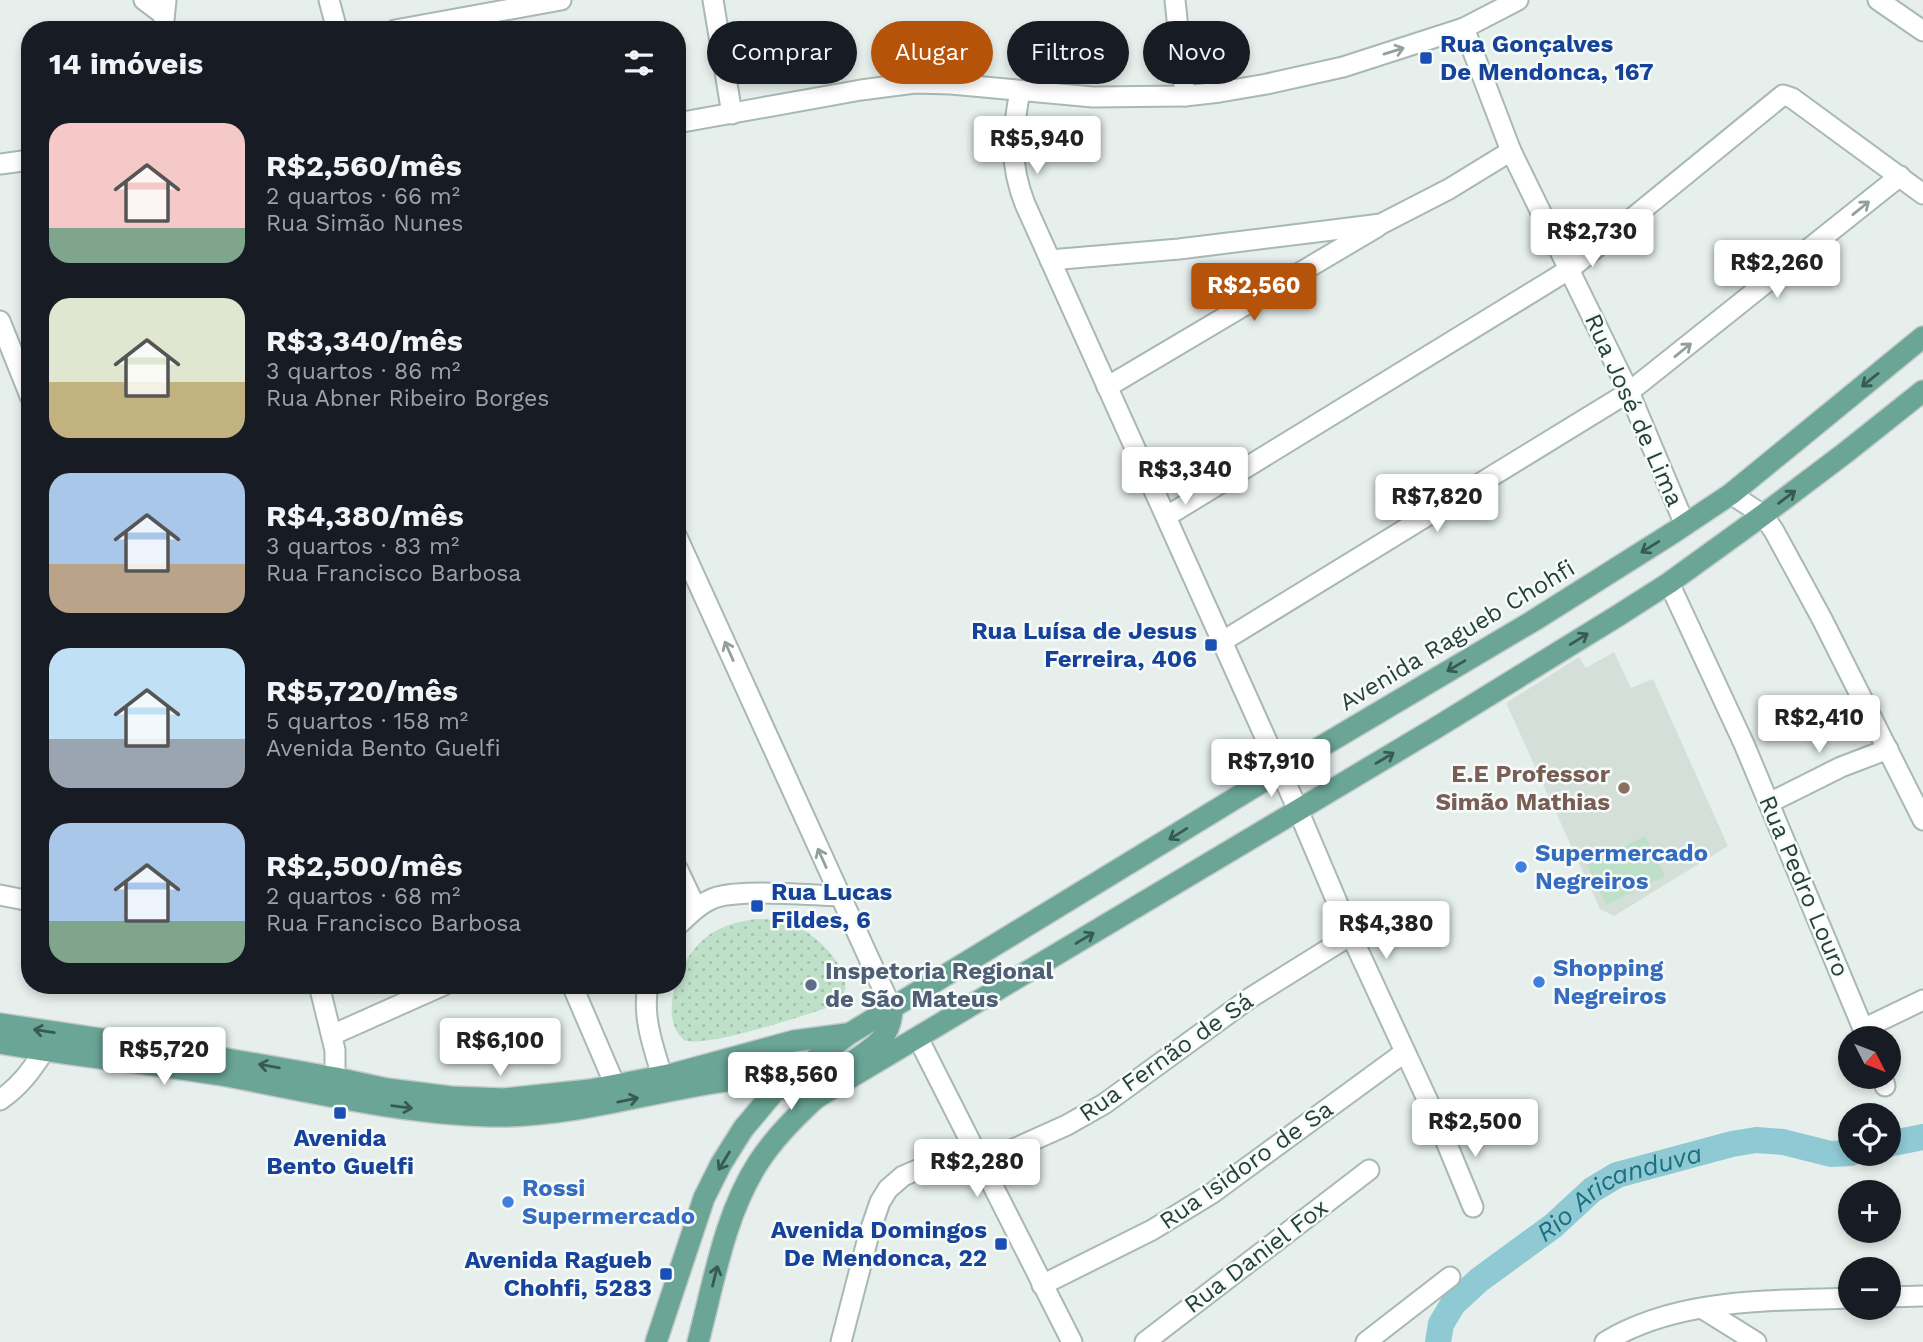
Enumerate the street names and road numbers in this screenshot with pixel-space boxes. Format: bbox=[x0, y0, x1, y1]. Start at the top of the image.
street label: Rua José de Lima bbox=[1579, 309, 1689, 511]
street label: Avenida Ragueb Chohfi bbox=[1334, 554, 1580, 716]
street label: Rua Pedro Louro bbox=[1753, 791, 1855, 981]
street label: Rua Fernão de Sá bbox=[1074, 987, 1258, 1127]
street label: Rua Isidoro de Sa bbox=[1154, 1095, 1338, 1235]
street label: Rua Daniel Fox bbox=[1179, 1193, 1333, 1319]

